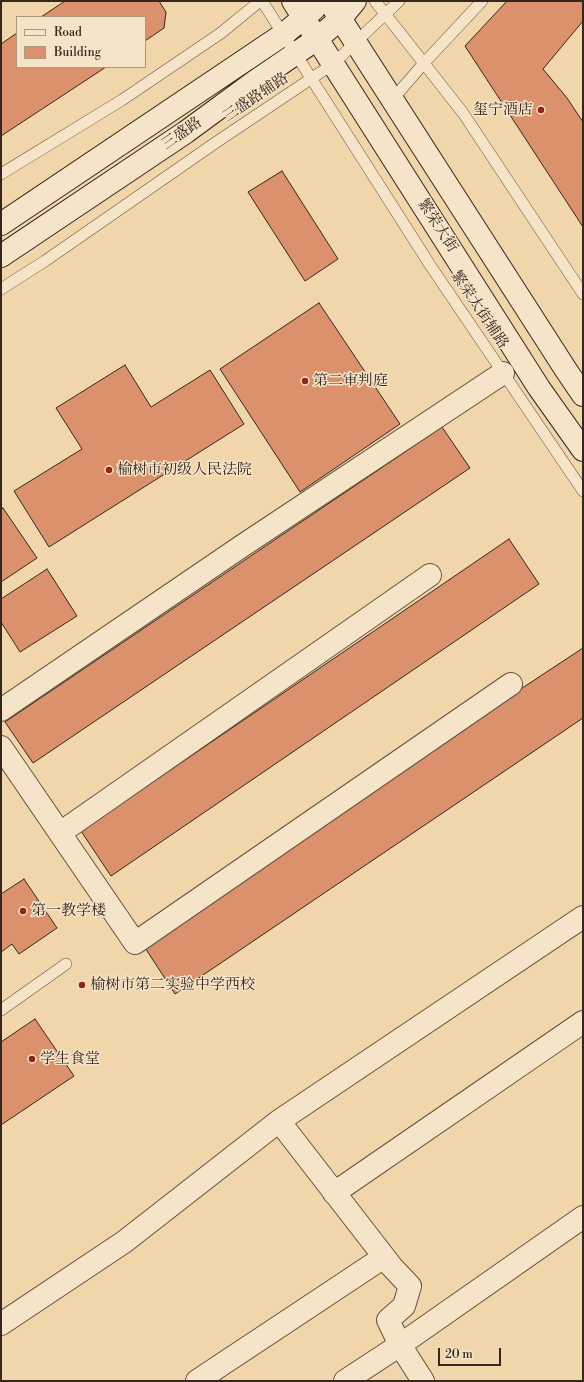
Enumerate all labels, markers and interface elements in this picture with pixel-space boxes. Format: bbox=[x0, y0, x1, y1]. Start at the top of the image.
legend bbox=[16, 16, 146, 68]
text: Road bbox=[54, 25, 82, 40]
text: Building bbox=[54, 45, 101, 60]
street label: 三盛路辅路 bbox=[220, 70, 292, 126]
place label: 玺宁酒店 bbox=[473, 101, 533, 119]
marker: 玺宁酒店 bbox=[536, 105, 546, 115]
street label: 三盛路 bbox=[158, 114, 206, 154]
street label: 繁荣大街 bbox=[413, 196, 461, 256]
street label: 繁荣大街辅路 bbox=[446, 268, 512, 352]
place label: 第二审判庭 bbox=[313, 372, 388, 390]
marker: 第二审判庭 bbox=[300, 376, 310, 386]
place label: 榆树市初级人民法院 bbox=[117, 461, 252, 479]
marker: 榆树市初级人民法院 bbox=[104, 465, 114, 475]
place label: 第一教学楼 bbox=[31, 902, 106, 920]
marker: 第一教学楼 bbox=[18, 906, 28, 916]
place label: 榆树市第二实验中学西校 bbox=[90, 976, 255, 994]
marker: 榆树市第二实验中学西校 bbox=[77, 980, 87, 990]
place label: 学生食堂 bbox=[40, 1050, 100, 1068]
marker: 学生食堂 bbox=[27, 1054, 37, 1064]
scale bar bbox=[440, 1340, 503, 1366]
text: 20 m bbox=[445, 1347, 473, 1362]

